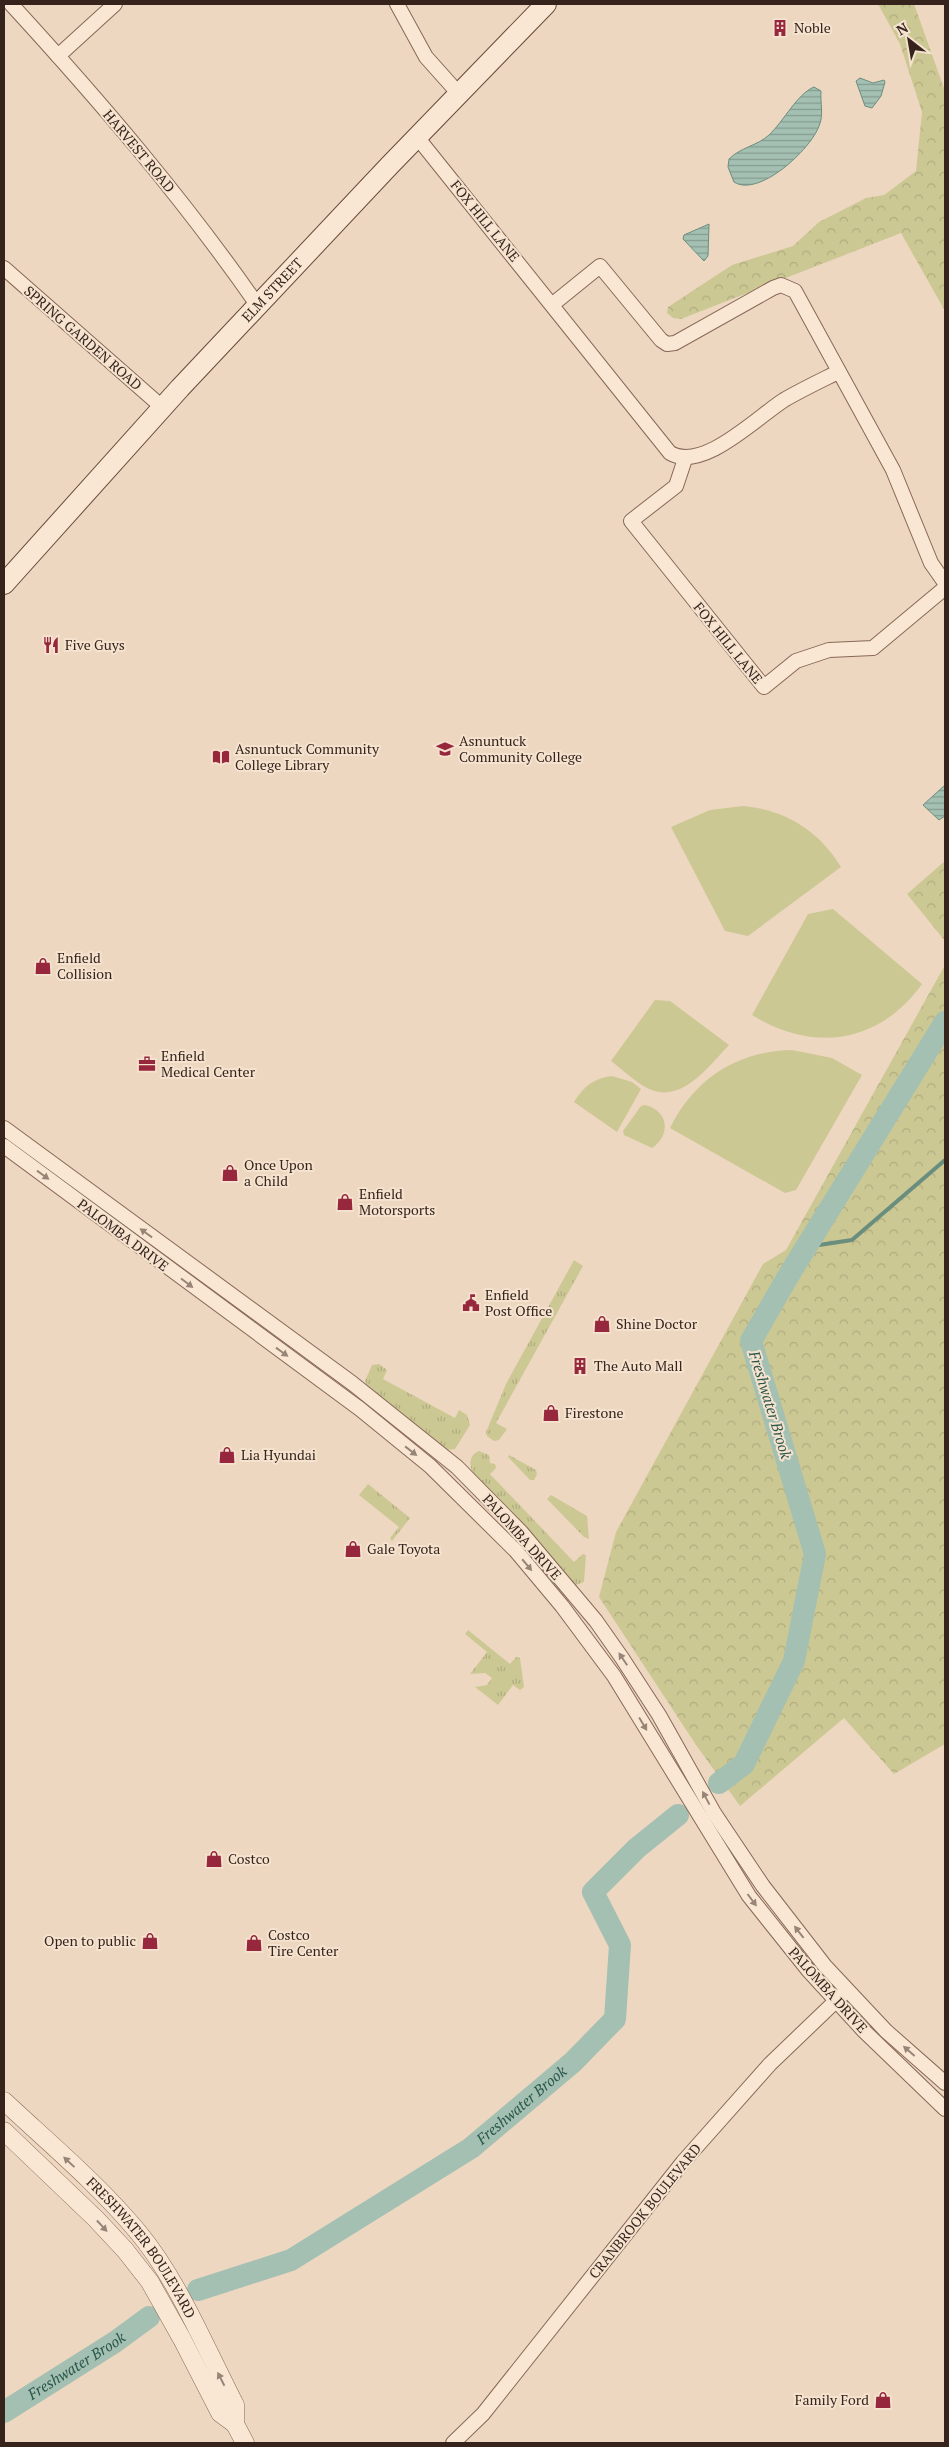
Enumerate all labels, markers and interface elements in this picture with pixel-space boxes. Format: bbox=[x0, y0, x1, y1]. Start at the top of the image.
north arrow bbox=[884, 15, 934, 65]
text: N bbox=[893, 17, 912, 39]
building icon: Noble bbox=[770, 18, 790, 38]
place label: Noble bbox=[794, 18, 831, 37]
street label: HARVEST ROAD bbox=[99, 105, 180, 196]
street label: FOX HILL LANE bbox=[447, 176, 524, 265]
street label: ELM STREET bbox=[237, 253, 307, 326]
street label: SPRING GARDEN ROAD bbox=[20, 281, 146, 394]
street label: FOX HILL LANE bbox=[690, 598, 767, 687]
restaurant icon: Five Guys bbox=[41, 635, 61, 655]
place label: Five Guys bbox=[65, 635, 125, 654]
place label: Asnuntuck Community College bbox=[459, 731, 582, 766]
place label: Asnuntuck Community College Library bbox=[235, 739, 380, 774]
school or university icon: Asnuntuck Community College bbox=[435, 739, 455, 759]
library icon: Asnuntuck Community College Library bbox=[211, 747, 231, 767]
place label: Enfield Collision bbox=[57, 948, 113, 983]
shop icon: Enfield Collision bbox=[33, 956, 53, 976]
place label: Enfield Medical Center bbox=[161, 1046, 256, 1081]
office icon: Enfield Medical Center bbox=[137, 1054, 157, 1074]
place label: Once Upon a Child bbox=[244, 1155, 313, 1190]
shop icon: Once Upon a Child bbox=[220, 1163, 240, 1183]
one-way arrow bbox=[36, 1170, 49, 1181]
place label: Enfield Motorsports bbox=[359, 1184, 435, 1219]
shop icon: Enfield Motorsports bbox=[335, 1192, 355, 1212]
street label: PALOMBA DRIVE bbox=[74, 1194, 173, 1275]
one-way arrow bbox=[140, 1227, 153, 1238]
one-way arrow bbox=[180, 1277, 193, 1288]
place label: Enfield Post Office bbox=[485, 1285, 552, 1320]
public building icon: Enfield Post Office bbox=[461, 1293, 481, 1313]
shop icon: Shine Doctor bbox=[592, 1314, 612, 1334]
place label: Shine Doctor bbox=[616, 1314, 698, 1333]
one-way arrow bbox=[275, 1347, 289, 1357]
water label: Freshwater Brook bbox=[745, 1347, 797, 1462]
building icon: The Auto Mall bbox=[570, 1356, 590, 1376]
place label: The Auto Mall bbox=[594, 1356, 683, 1375]
shop icon: Firestone bbox=[541, 1403, 561, 1423]
place label: Firestone bbox=[565, 1403, 624, 1422]
shop icon: Lia Hyundai bbox=[217, 1445, 237, 1465]
place label: Lia Hyundai bbox=[241, 1445, 316, 1464]
one-way arrow bbox=[404, 1445, 417, 1456]
street label: PALOMBA DRIVE bbox=[479, 1490, 566, 1584]
shop icon: Gale Toyota bbox=[343, 1539, 363, 1559]
place label: Gale Toyota bbox=[367, 1539, 440, 1558]
one-way arrow bbox=[521, 1558, 532, 1571]
one-way arrow bbox=[618, 1652, 628, 1666]
one-way arrow bbox=[639, 1717, 648, 1730]
one-way arrow bbox=[702, 1791, 710, 1806]
shop icon: Costco bbox=[204, 1849, 224, 1869]
place label: Costco bbox=[228, 1849, 270, 1868]
one-way arrow bbox=[747, 1893, 757, 1907]
place label: Costco Tire Center bbox=[268, 1925, 339, 1960]
one-way arrow bbox=[793, 1926, 804, 1939]
place label: Open to public bbox=[44, 1931, 136, 1950]
shop icon: Open to public bbox=[140, 1931, 160, 1951]
shop icon: Costco Tire Center bbox=[244, 1933, 264, 1953]
street label: PALOMBA DRIVE bbox=[785, 1943, 872, 2037]
one-way arrow bbox=[903, 2045, 915, 2057]
water label: Freshwater Brook bbox=[471, 2060, 571, 2149]
street label: CRANBROOK BOULEVARD bbox=[584, 2139, 705, 2282]
one-way arrow bbox=[63, 2156, 75, 2168]
street label: FRESHWATER BOULEVARD bbox=[83, 2172, 200, 2321]
one-way arrow bbox=[96, 2219, 108, 2231]
water label: Freshwater Brook bbox=[23, 2326, 130, 2404]
one-way arrow bbox=[217, 2372, 225, 2386]
place label: Family Ford bbox=[795, 2390, 869, 2409]
shop icon: Family Ford bbox=[873, 2390, 893, 2410]

